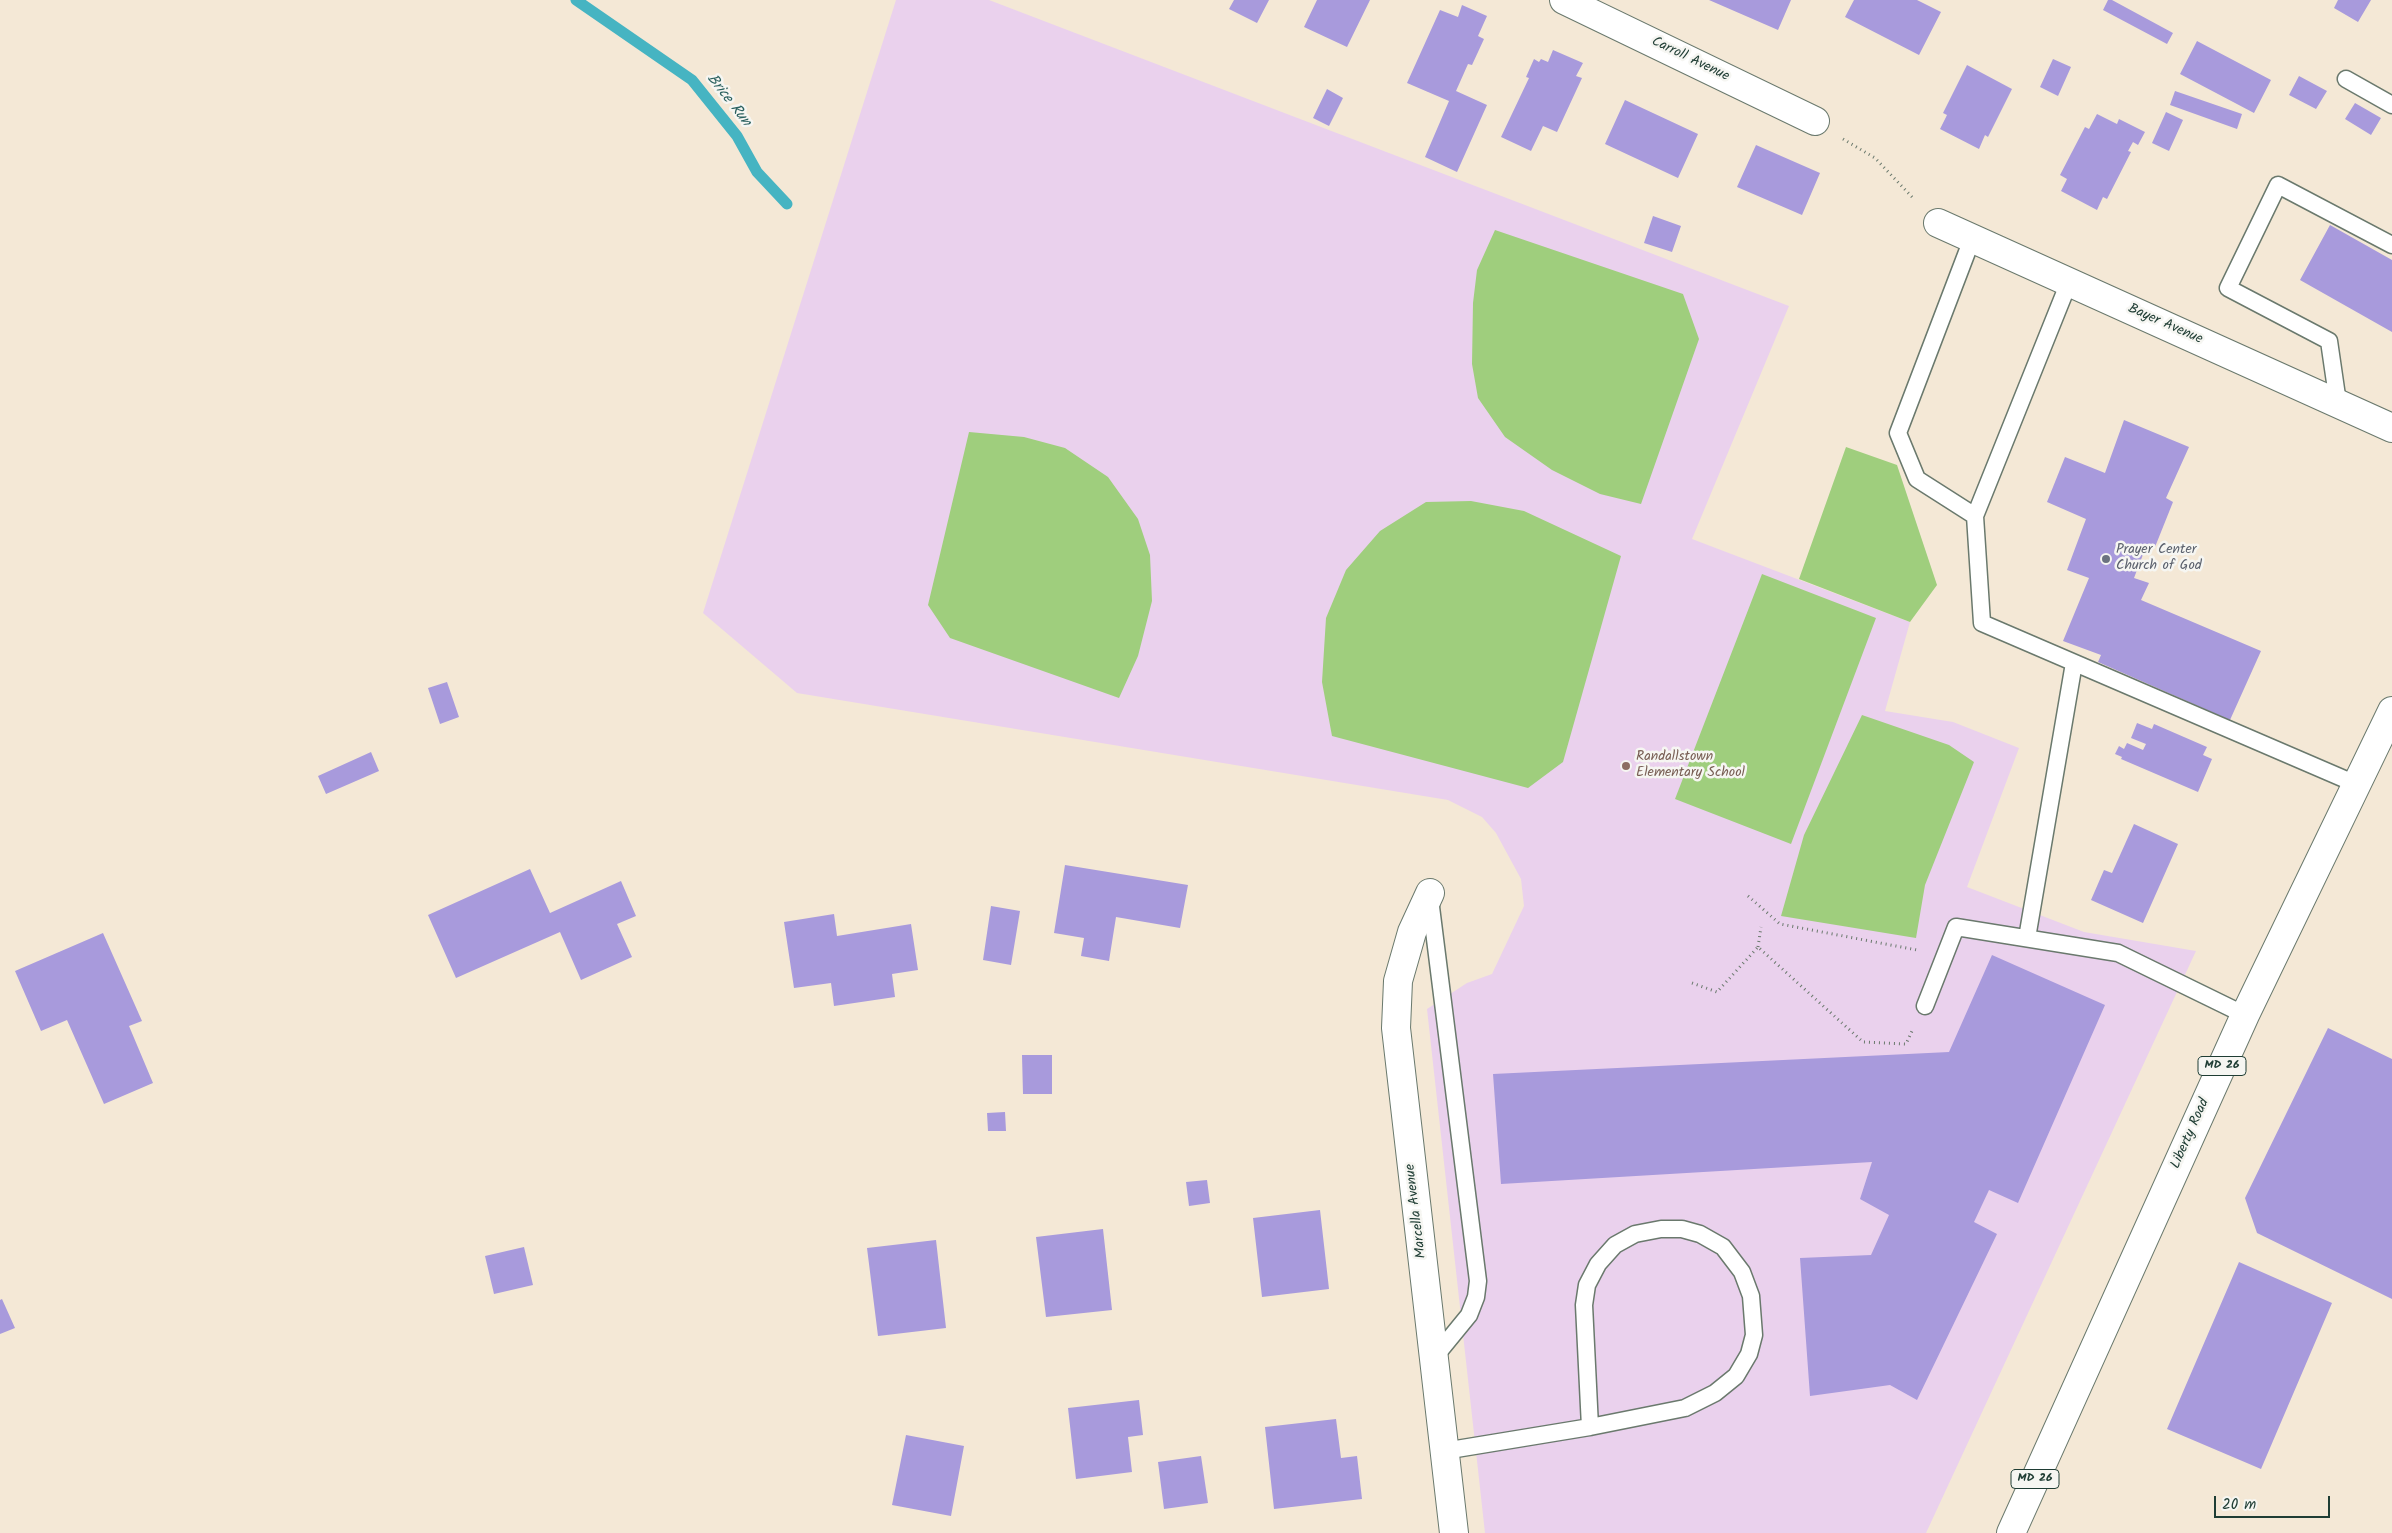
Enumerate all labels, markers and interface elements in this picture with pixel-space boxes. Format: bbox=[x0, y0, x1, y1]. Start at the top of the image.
street label: Carroll Avenue bbox=[1648, 34, 1732, 86]
water label: Brice Run bbox=[702, 71, 754, 131]
street label: Bayer Avenue bbox=[2125, 301, 2205, 349]
place label: Prayer Center Church of God bbox=[2116, 543, 2202, 576]
marker: Prayer Center Church of God bbox=[2100, 553, 2112, 565]
place label: Randallstown Elementary School bbox=[1636, 750, 1745, 782]
marker: Randallstown Elementary School bbox=[1620, 760, 1632, 772]
road number: MD 26 bbox=[2198, 1056, 2246, 1076]
street label: Liberty Road bbox=[2168, 1096, 2214, 1172]
street label: Marcella Avenue bbox=[1403, 1163, 1431, 1259]
road number: MD 26 bbox=[2011, 1470, 2059, 1488]
scale bar bbox=[2217, 1486, 2333, 1518]
text: 20 m bbox=[2222, 1493, 2256, 1517]

